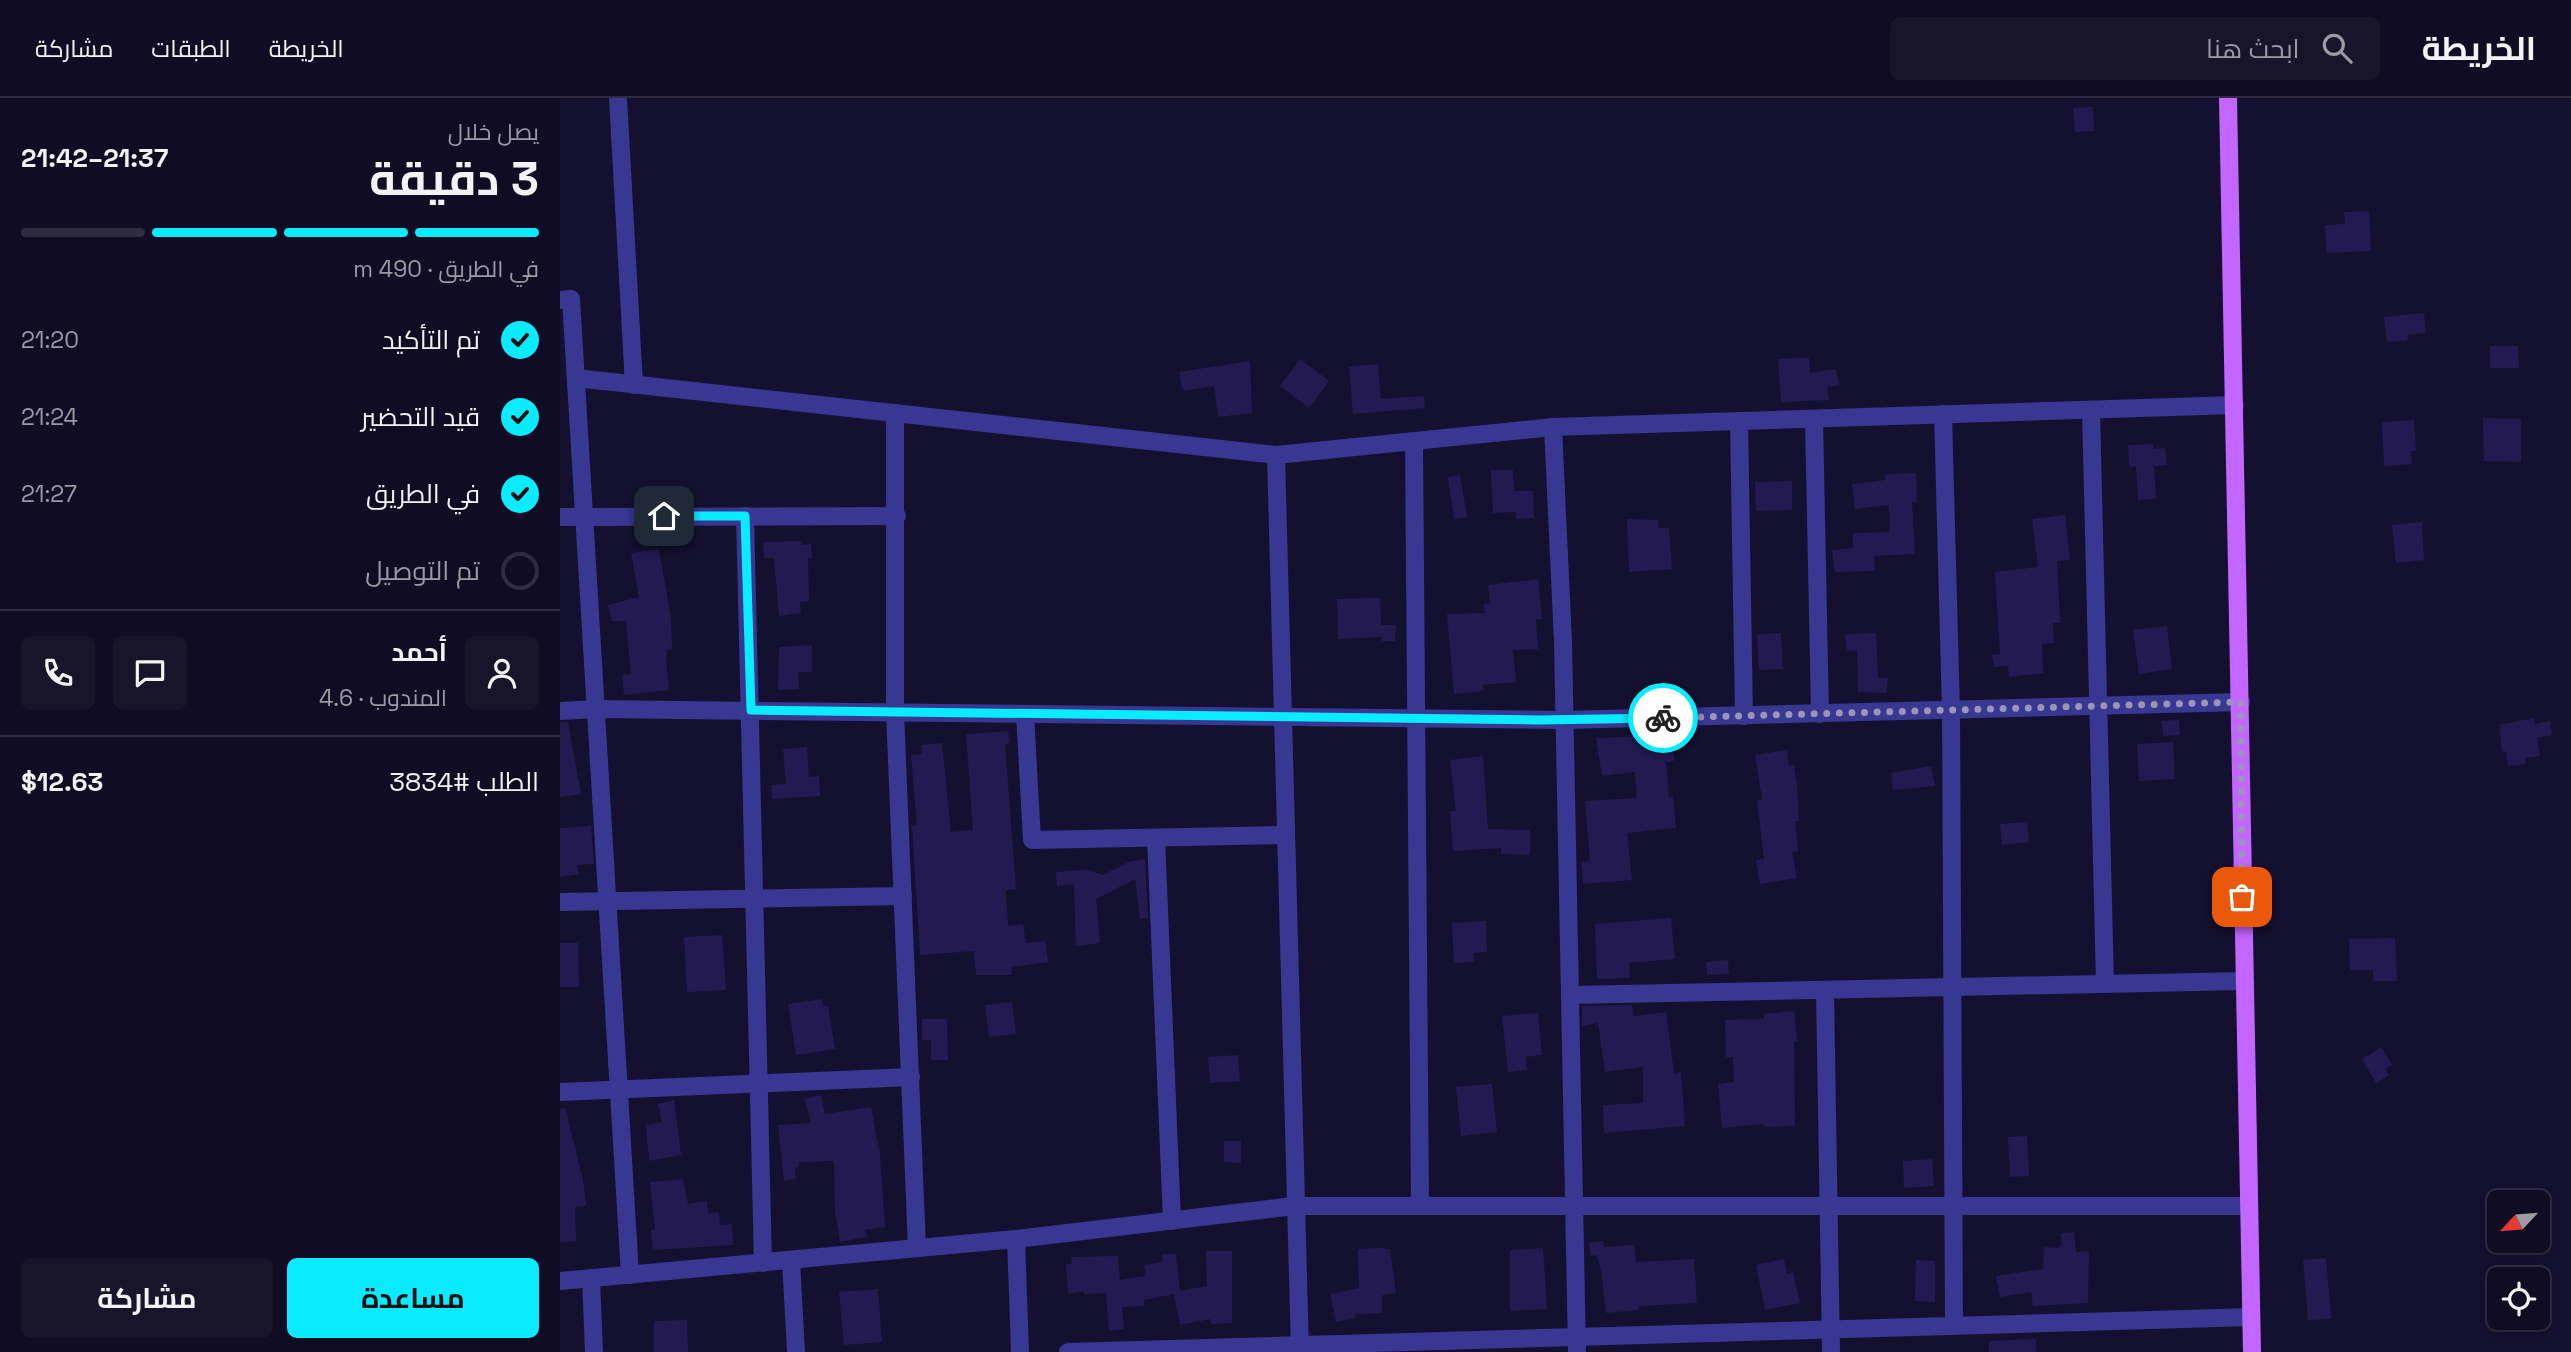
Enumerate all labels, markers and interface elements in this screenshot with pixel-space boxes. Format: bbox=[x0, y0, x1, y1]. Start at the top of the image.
search box bbox=[1890, 17, 2380, 80]
text: الخريطة bbox=[2422, 28, 2536, 70]
icon: search bbox=[2318, 29, 2356, 67]
text: ابحث هنا bbox=[2206, 32, 2300, 66]
text: مشاركة bbox=[35, 33, 113, 64]
text: الطبقات bbox=[151, 33, 231, 64]
text: الخريطة bbox=[269, 33, 344, 64]
text: يصل خلال bbox=[448, 117, 539, 147]
text: 21:37–21:42 bbox=[21, 141, 168, 175]
text: 3 دقيقة bbox=[369, 150, 539, 208]
text: في الطريق · 490 m bbox=[353, 254, 539, 284]
icon: check bbox=[501, 321, 539, 359]
text: تم التأكيد bbox=[382, 323, 480, 357]
text: 21:20 bbox=[21, 325, 79, 355]
icon: check bbox=[501, 398, 539, 436]
text: قيد التحضير bbox=[361, 400, 480, 434]
text: 21:24 bbox=[21, 402, 78, 432]
icon: check bbox=[501, 475, 539, 513]
text: في الطريق bbox=[366, 477, 480, 511]
text: 21:27 bbox=[21, 479, 77, 509]
pin bbox=[634, 486, 694, 546]
icon: home bbox=[645, 497, 683, 535]
text: تم التوصيل bbox=[365, 554, 480, 588]
text: أحمد bbox=[391, 635, 447, 669]
button: phone bbox=[21, 636, 95, 710]
button: chat bbox=[113, 636, 187, 710]
button: person bbox=[465, 636, 539, 710]
text: المندوب · 4.6 bbox=[319, 683, 447, 713]
courier bbox=[1628, 683, 1698, 753]
icon: bike bbox=[1644, 699, 1682, 737]
text: $12.63 bbox=[21, 765, 103, 799]
text: الطلب #3834 bbox=[389, 765, 539, 799]
pin bbox=[2212, 867, 2272, 927]
icon: bag bbox=[2223, 878, 2261, 916]
north arrow bbox=[2487, 1190, 2550, 1253]
map controls bbox=[2487, 1190, 2550, 1330]
button: مشاركة bbox=[21, 1258, 273, 1338]
button: مساعدة bbox=[287, 1258, 539, 1338]
button: locate bbox=[2487, 1267, 2550, 1330]

